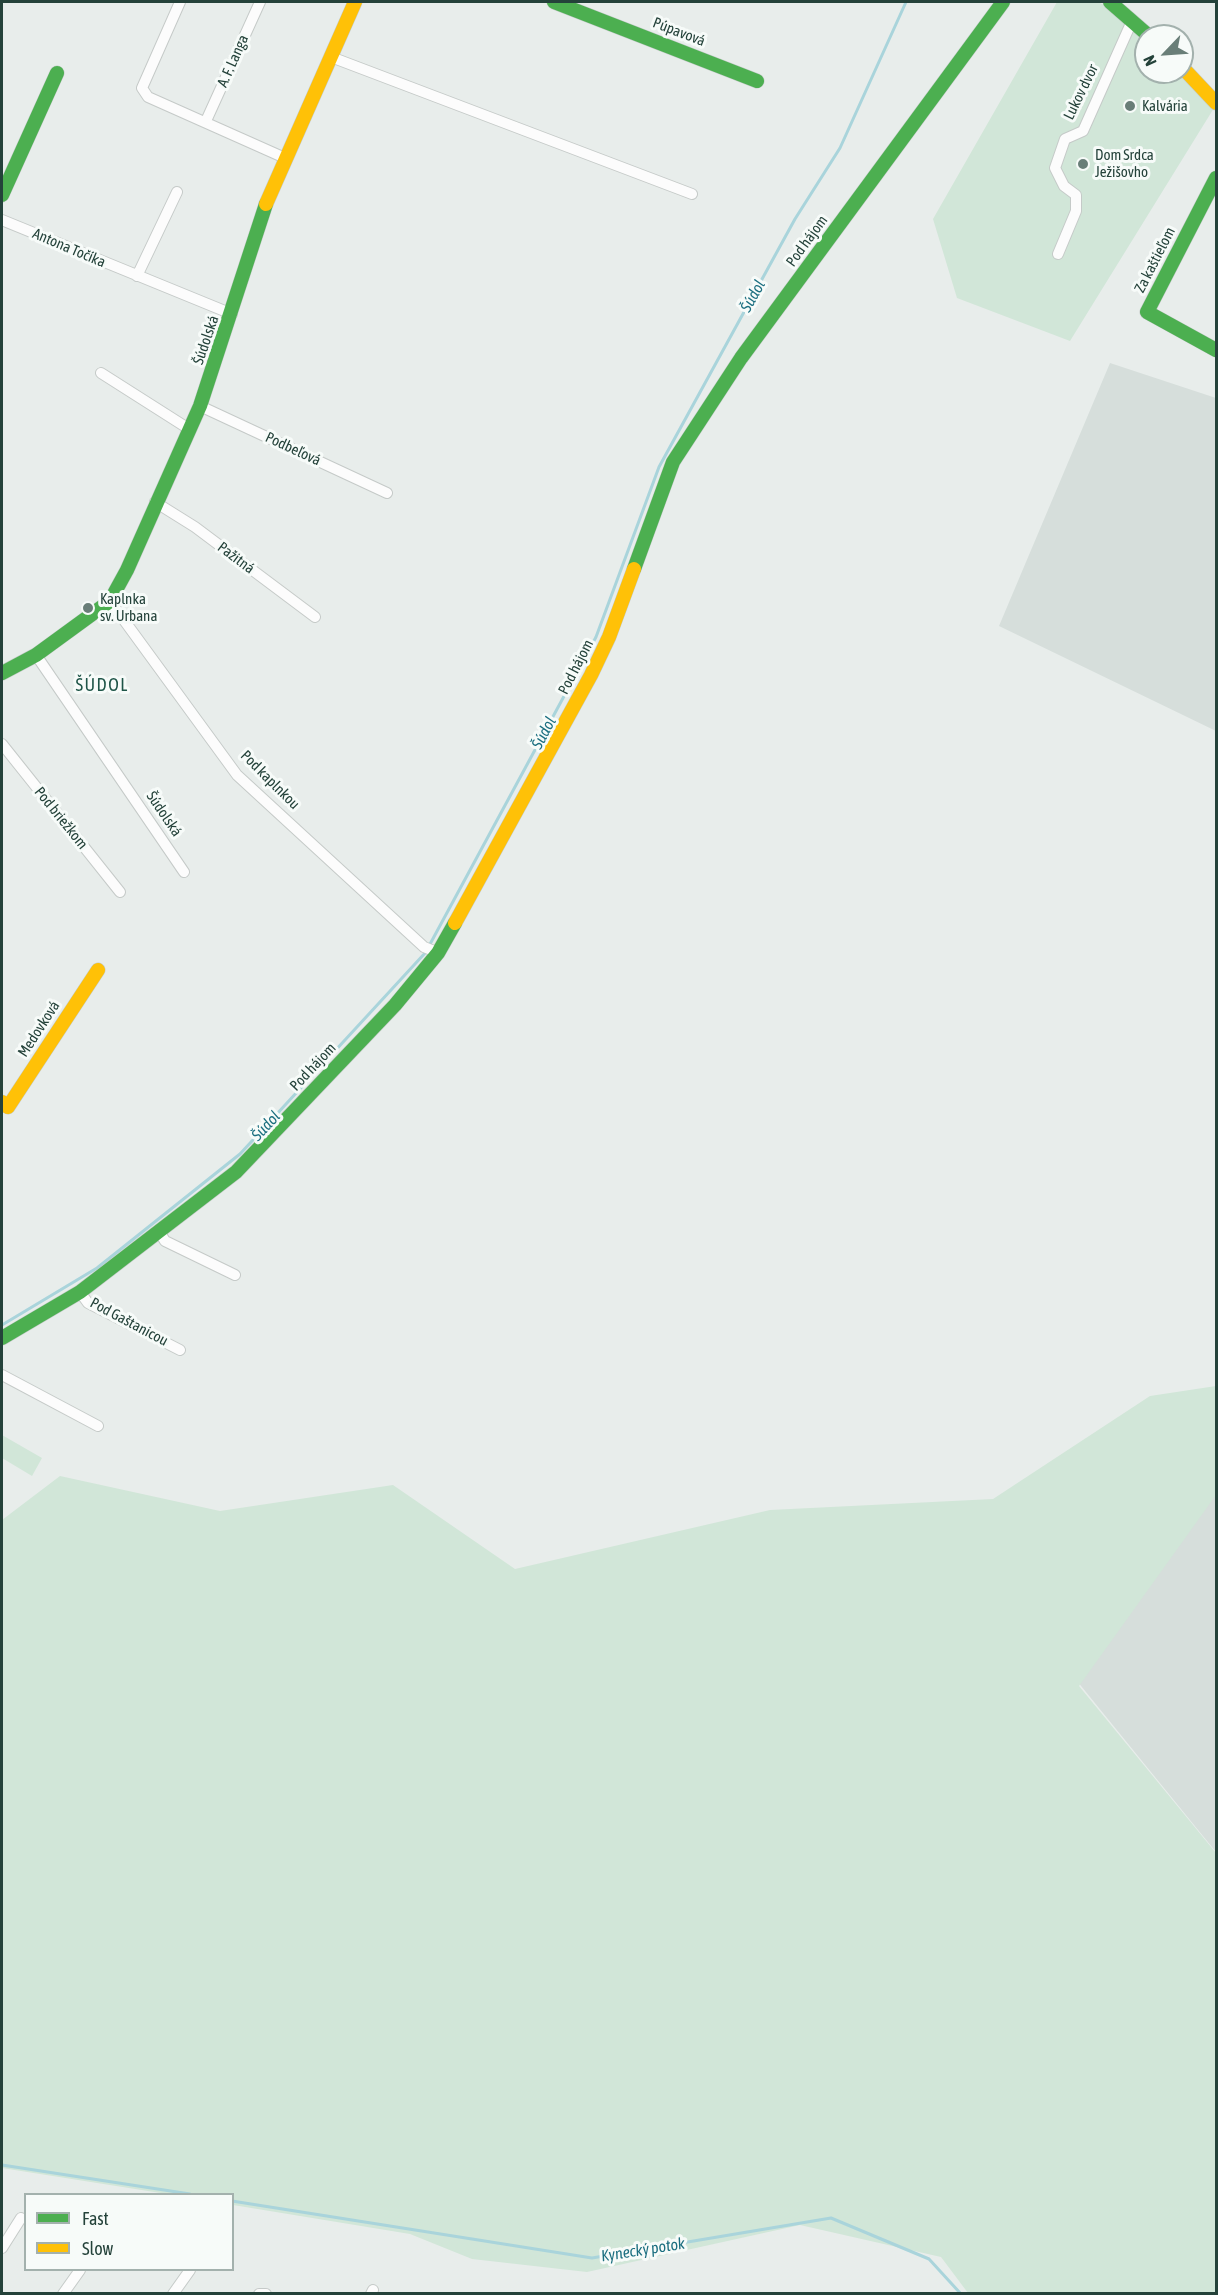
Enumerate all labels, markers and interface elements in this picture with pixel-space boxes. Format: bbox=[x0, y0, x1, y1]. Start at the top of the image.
street label: Púpavová bbox=[650, 14, 708, 50]
north arrow bbox=[1134, 24, 1194, 84]
street label: A. F. Langa bbox=[214, 32, 252, 90]
text: N bbox=[1139, 53, 1160, 69]
street label: Lukov dvor bbox=[1060, 61, 1102, 123]
place label: Kalvária bbox=[1142, 97, 1188, 115]
marker: Kalvária bbox=[1123, 99, 1137, 113]
place label: Dom Srdca Ježišovho bbox=[1095, 146, 1154, 181]
marker: Dom Srdca Ježišovho bbox=[1076, 157, 1090, 171]
street label: Pod hájom bbox=[782, 212, 832, 270]
street label: Za kaštieľom bbox=[1131, 224, 1179, 296]
street label: Antona Točíka bbox=[30, 225, 108, 271]
water label: Šúdol bbox=[736, 277, 770, 315]
street label: Šúdolská bbox=[189, 313, 223, 367]
street label: Podbeľová bbox=[262, 428, 324, 470]
street label: Pažitná bbox=[214, 538, 258, 578]
place label: Kaplnka sv. Urbana bbox=[100, 590, 157, 625]
marker: Kaplnka sv. Urbana bbox=[81, 601, 95, 615]
street label: Pod hájom bbox=[555, 637, 597, 697]
district label: ŠÚDOL bbox=[75, 674, 129, 696]
water label: Šúdol bbox=[528, 714, 560, 752]
street label: Pod kaplnkou bbox=[237, 747, 303, 813]
street label: Pod briežkom bbox=[30, 783, 92, 853]
street label: Šúdolská bbox=[142, 788, 186, 840]
street label: Medovková bbox=[14, 998, 64, 1060]
street label: Pod hájom bbox=[286, 1039, 340, 1095]
water label: Šúdol bbox=[247, 1107, 285, 1145]
street label: Pod Gaštanicou bbox=[87, 1294, 171, 1350]
legend bbox=[24, 2193, 234, 2271]
text: Fast bbox=[82, 2208, 109, 2229]
water label: Kynecký potok bbox=[600, 2234, 686, 2266]
text: Slow bbox=[82, 2238, 113, 2259]

